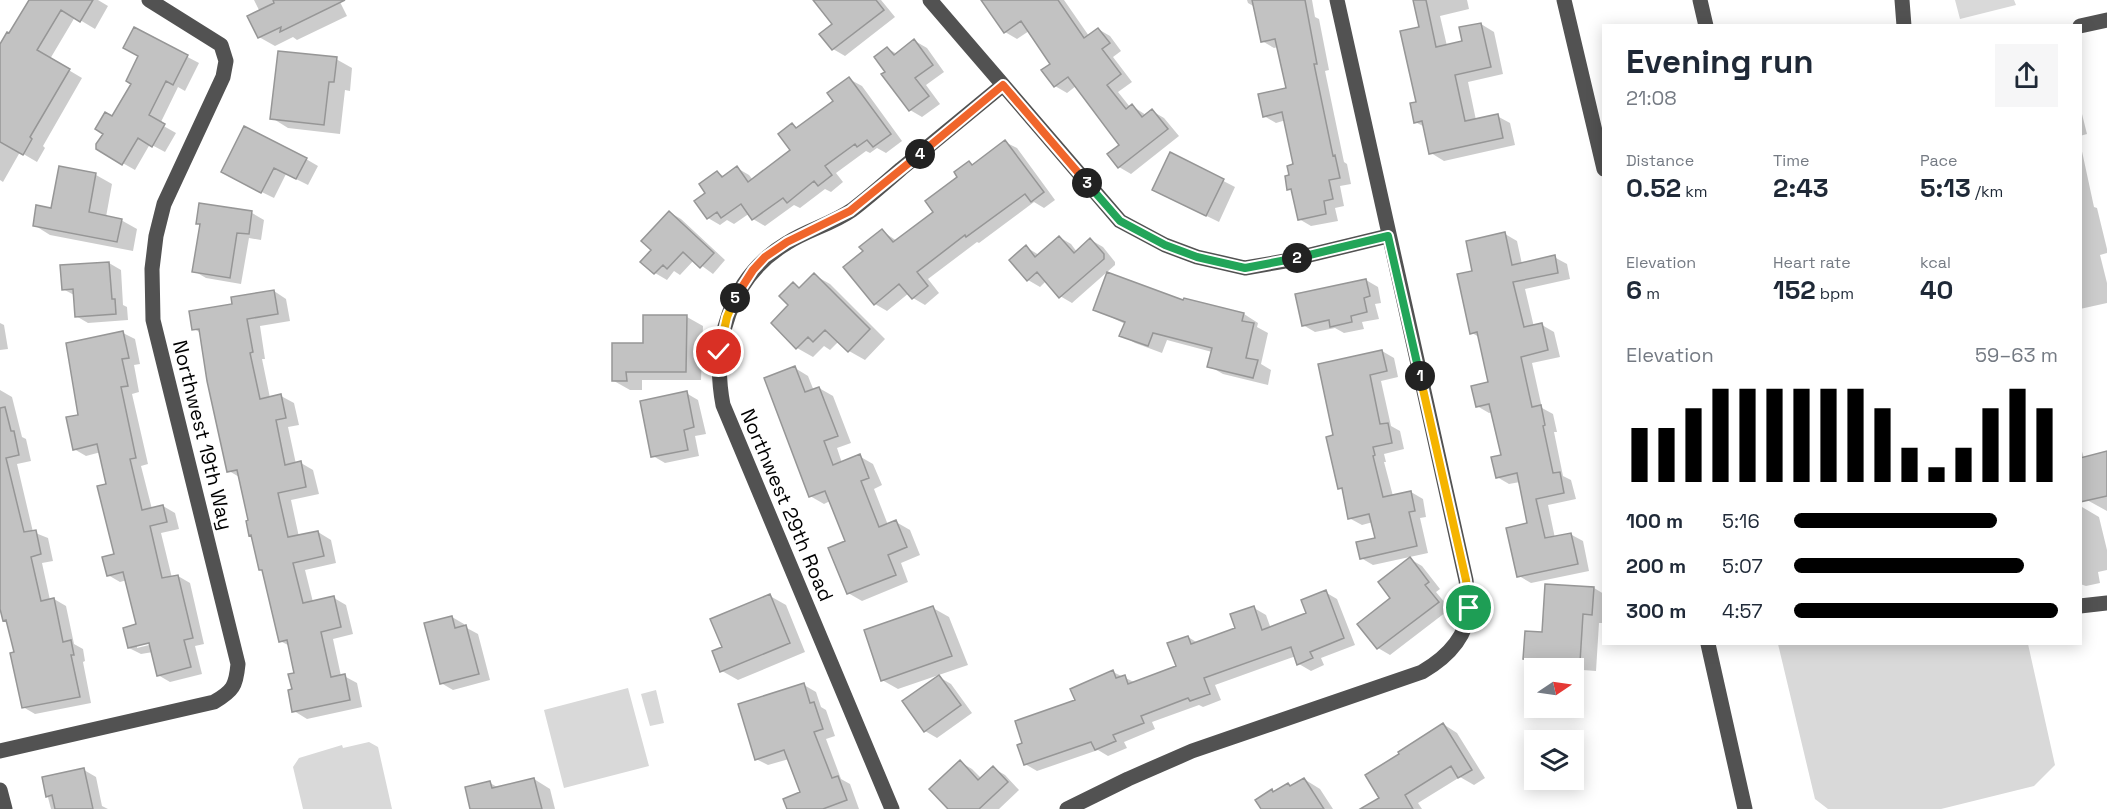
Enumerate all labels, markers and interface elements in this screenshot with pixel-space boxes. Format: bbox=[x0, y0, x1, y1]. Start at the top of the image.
text: Evening run bbox=[1626, 41, 1814, 83]
button: share bbox=[1995, 44, 2058, 107]
text: 21:08 bbox=[1626, 85, 1677, 111]
pin: 4 bbox=[905, 139, 935, 169]
text: 4 bbox=[915, 143, 925, 164]
text: Distance bbox=[1626, 150, 1694, 171]
text: Time bbox=[1773, 150, 1809, 171]
text: Pace bbox=[1920, 150, 1957, 171]
pin: 3 bbox=[1072, 168, 1102, 198]
text: 0.52 bbox=[1626, 171, 1681, 205]
text: 2:43 bbox=[1773, 171, 1829, 205]
text: 5:13 bbox=[1920, 171, 1971, 205]
text: 3 bbox=[1082, 172, 1092, 193]
text: km bbox=[1681, 181, 1708, 202]
text: /km bbox=[1971, 181, 2003, 202]
pin: 2 bbox=[1282, 243, 1312, 273]
text: 2 bbox=[1292, 247, 1302, 268]
text: Elevation bbox=[1626, 252, 1696, 273]
text: Heart rate bbox=[1773, 252, 1851, 273]
text: kcal bbox=[1920, 252, 1951, 273]
text: 6 bbox=[1626, 273, 1642, 307]
text: 152 bbox=[1773, 273, 1816, 307]
text: 40 bbox=[1920, 273, 1953, 307]
pin: 5 bbox=[720, 283, 750, 313]
text: m bbox=[1642, 283, 1660, 304]
text: bpm bbox=[1816, 283, 1854, 304]
text: 5 bbox=[730, 287, 740, 308]
pin bbox=[693, 326, 744, 377]
icon: check bbox=[702, 335, 735, 368]
street label: Northwest 19th Way bbox=[167, 337, 239, 533]
text: Elevation bbox=[1626, 342, 1714, 368]
text: 59–63 m bbox=[1975, 342, 2058, 368]
pin: 1 bbox=[1405, 361, 1435, 391]
text: 1 bbox=[1416, 365, 1424, 386]
street label: Northwest 29th Road bbox=[735, 405, 839, 605]
text: 100 m bbox=[1626, 508, 1683, 534]
text: 5:16 bbox=[1722, 508, 1760, 534]
text: 200 m bbox=[1626, 553, 1686, 579]
text: 5:07 bbox=[1722, 553, 1763, 579]
pin bbox=[1443, 582, 1494, 633]
icon: arrive bbox=[1452, 591, 1485, 624]
text: 300 m bbox=[1626, 598, 1686, 624]
text: 4:57 bbox=[1722, 598, 1763, 624]
north arrow bbox=[1524, 658, 1584, 718]
map controls bbox=[1524, 658, 1584, 790]
button: layers bbox=[1524, 730, 1584, 790]

